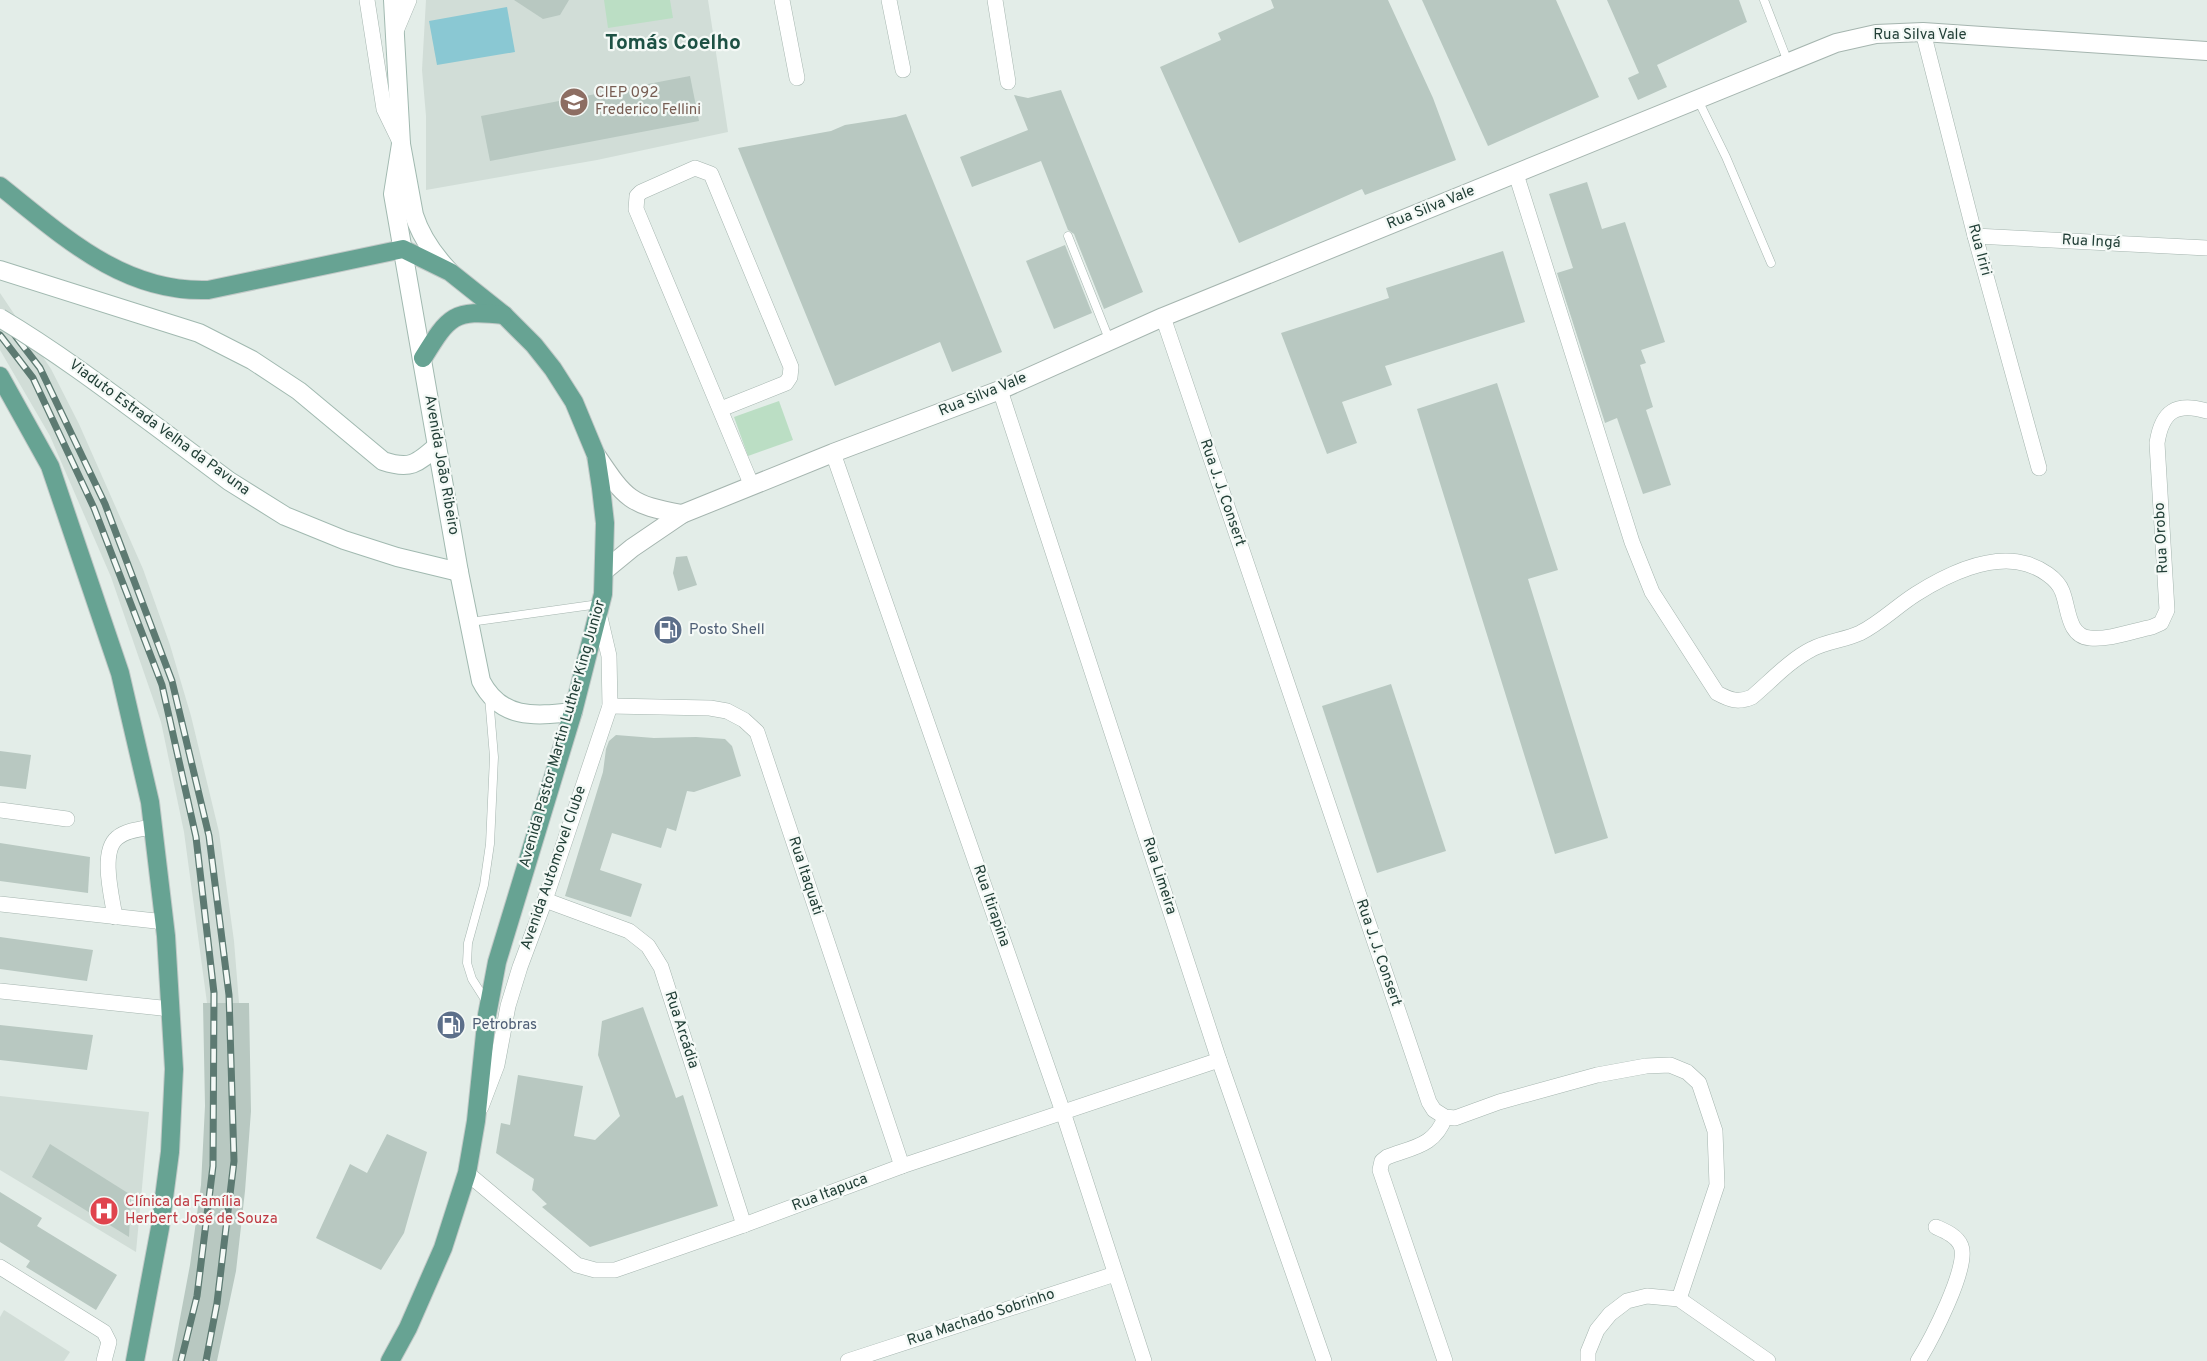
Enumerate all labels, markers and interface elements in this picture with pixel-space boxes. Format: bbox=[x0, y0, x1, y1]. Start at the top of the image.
street label: Rua Silva Vale bbox=[1873, 26, 1967, 45]
district label: Tomás Coelho bbox=[605, 30, 741, 57]
place label: CIEP 092 Frederico Fellini bbox=[595, 84, 701, 120]
school or university icon: CIEP 092 Frederico Fellini bbox=[558, 86, 590, 118]
street label: Rua Silva Vale bbox=[1384, 182, 1478, 234]
street label: Rua Iriri bbox=[1963, 222, 1995, 278]
street label: Rua Ingá bbox=[2061, 231, 2121, 253]
street label: Viaduto Estrada Velha da Pavuna bbox=[65, 356, 253, 500]
street label: Rua Silva Vale bbox=[936, 369, 1030, 421]
street label: Avenida João Ribeiro bbox=[419, 393, 463, 537]
street label: Rua J. J. Consert bbox=[1195, 437, 1249, 549]
street label: Rua Orobo bbox=[2151, 502, 2173, 574]
street label: Avenida Pastor Martin Luther King Junior bbox=[516, 598, 610, 870]
fuel station icon: Posto Shell bbox=[652, 614, 684, 646]
place label: Posto Shell bbox=[689, 621, 765, 640]
street label: Avenida Automovel Clube bbox=[517, 783, 591, 953]
street label: Rua Itaquati bbox=[783, 834, 827, 918]
street label: Rua Limeira bbox=[1138, 835, 1180, 917]
street label: Rua Itirapina bbox=[968, 863, 1014, 949]
street label: Rua J. J. Consert bbox=[1351, 897, 1405, 1009]
street label: Rua Arcádia bbox=[660, 989, 702, 1071]
fuel station icon: Petrobras bbox=[435, 1009, 467, 1041]
place label: Petrobras bbox=[472, 1016, 537, 1035]
street label: Rua Itapuca bbox=[789, 1170, 871, 1216]
place label: Clínica da Família Herbert José de Souza bbox=[125, 1193, 278, 1229]
hospital icon: Clínica da Família Herbert José de Souza bbox=[88, 1195, 120, 1227]
street label: Rua Machado Sobrinho bbox=[905, 1285, 1057, 1351]

